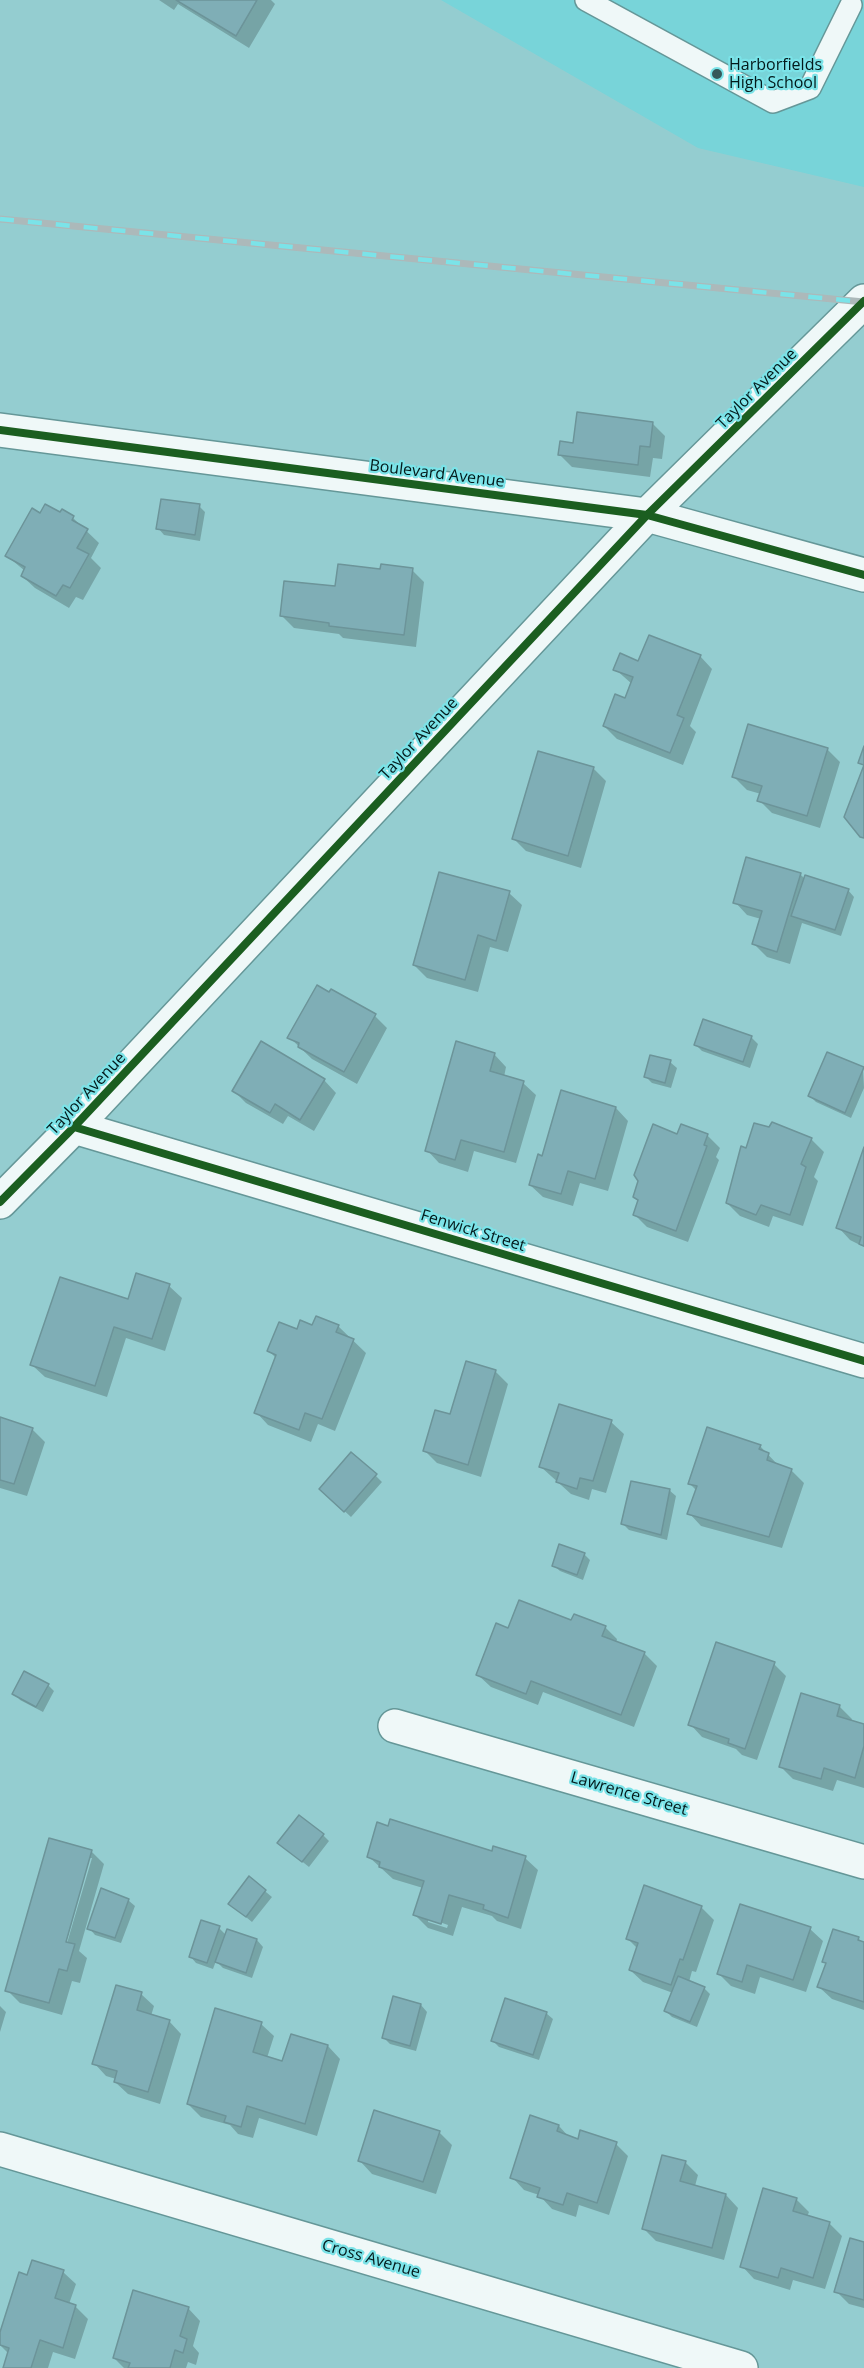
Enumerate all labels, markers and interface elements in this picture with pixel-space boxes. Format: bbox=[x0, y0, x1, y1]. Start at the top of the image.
place label: Harborfields High School bbox=[729, 55, 822, 93]
marker: Harborfields High School bbox=[710, 67, 724, 81]
street label: Taylor Avenue bbox=[713, 345, 801, 433]
street label: Boulevard Avenue bbox=[368, 456, 506, 492]
street label: Taylor Avenue bbox=[376, 694, 462, 784]
street label: Taylor Avenue bbox=[44, 1049, 130, 1139]
street label: Fenwick Street bbox=[418, 1206, 528, 1256]
street label: Lawrence Street bbox=[568, 1768, 690, 1820]
street label: Cross Avenue bbox=[320, 2236, 422, 2282]

